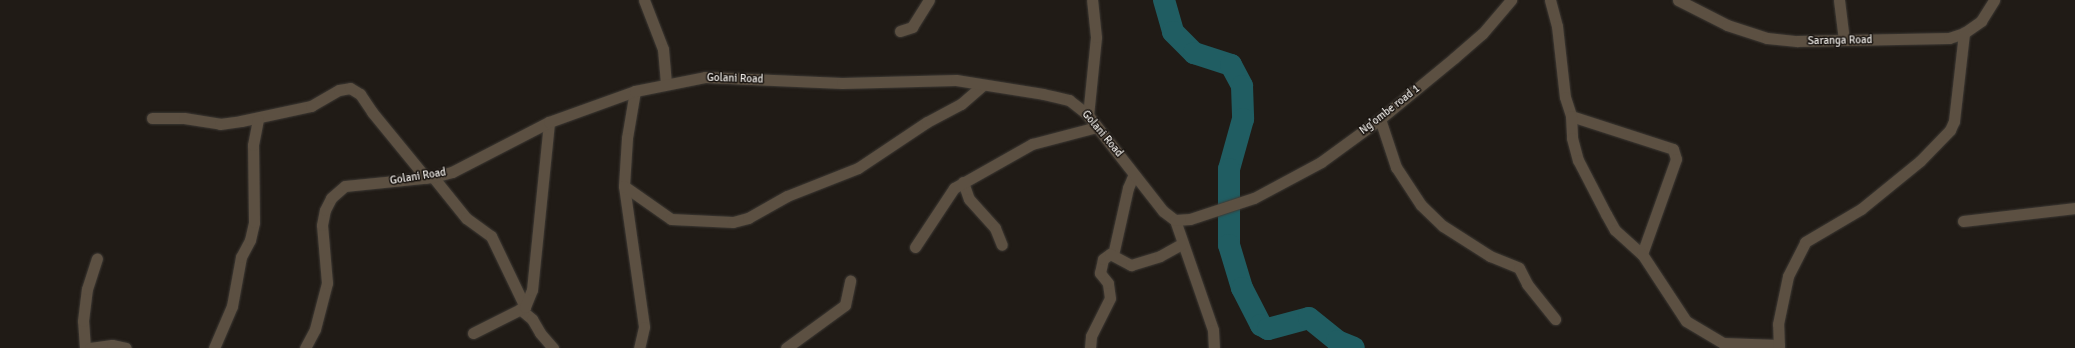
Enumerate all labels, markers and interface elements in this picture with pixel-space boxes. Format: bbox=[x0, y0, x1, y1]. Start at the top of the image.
street label: Saranga Road bbox=[1808, 34, 1872, 48]
street label: Golani Road bbox=[707, 71, 763, 87]
street label: Ng’ombe road 1 bbox=[1357, 82, 1423, 138]
street label: Golani Road bbox=[1079, 108, 1125, 160]
street label: Golani Road bbox=[389, 166, 447, 188]

